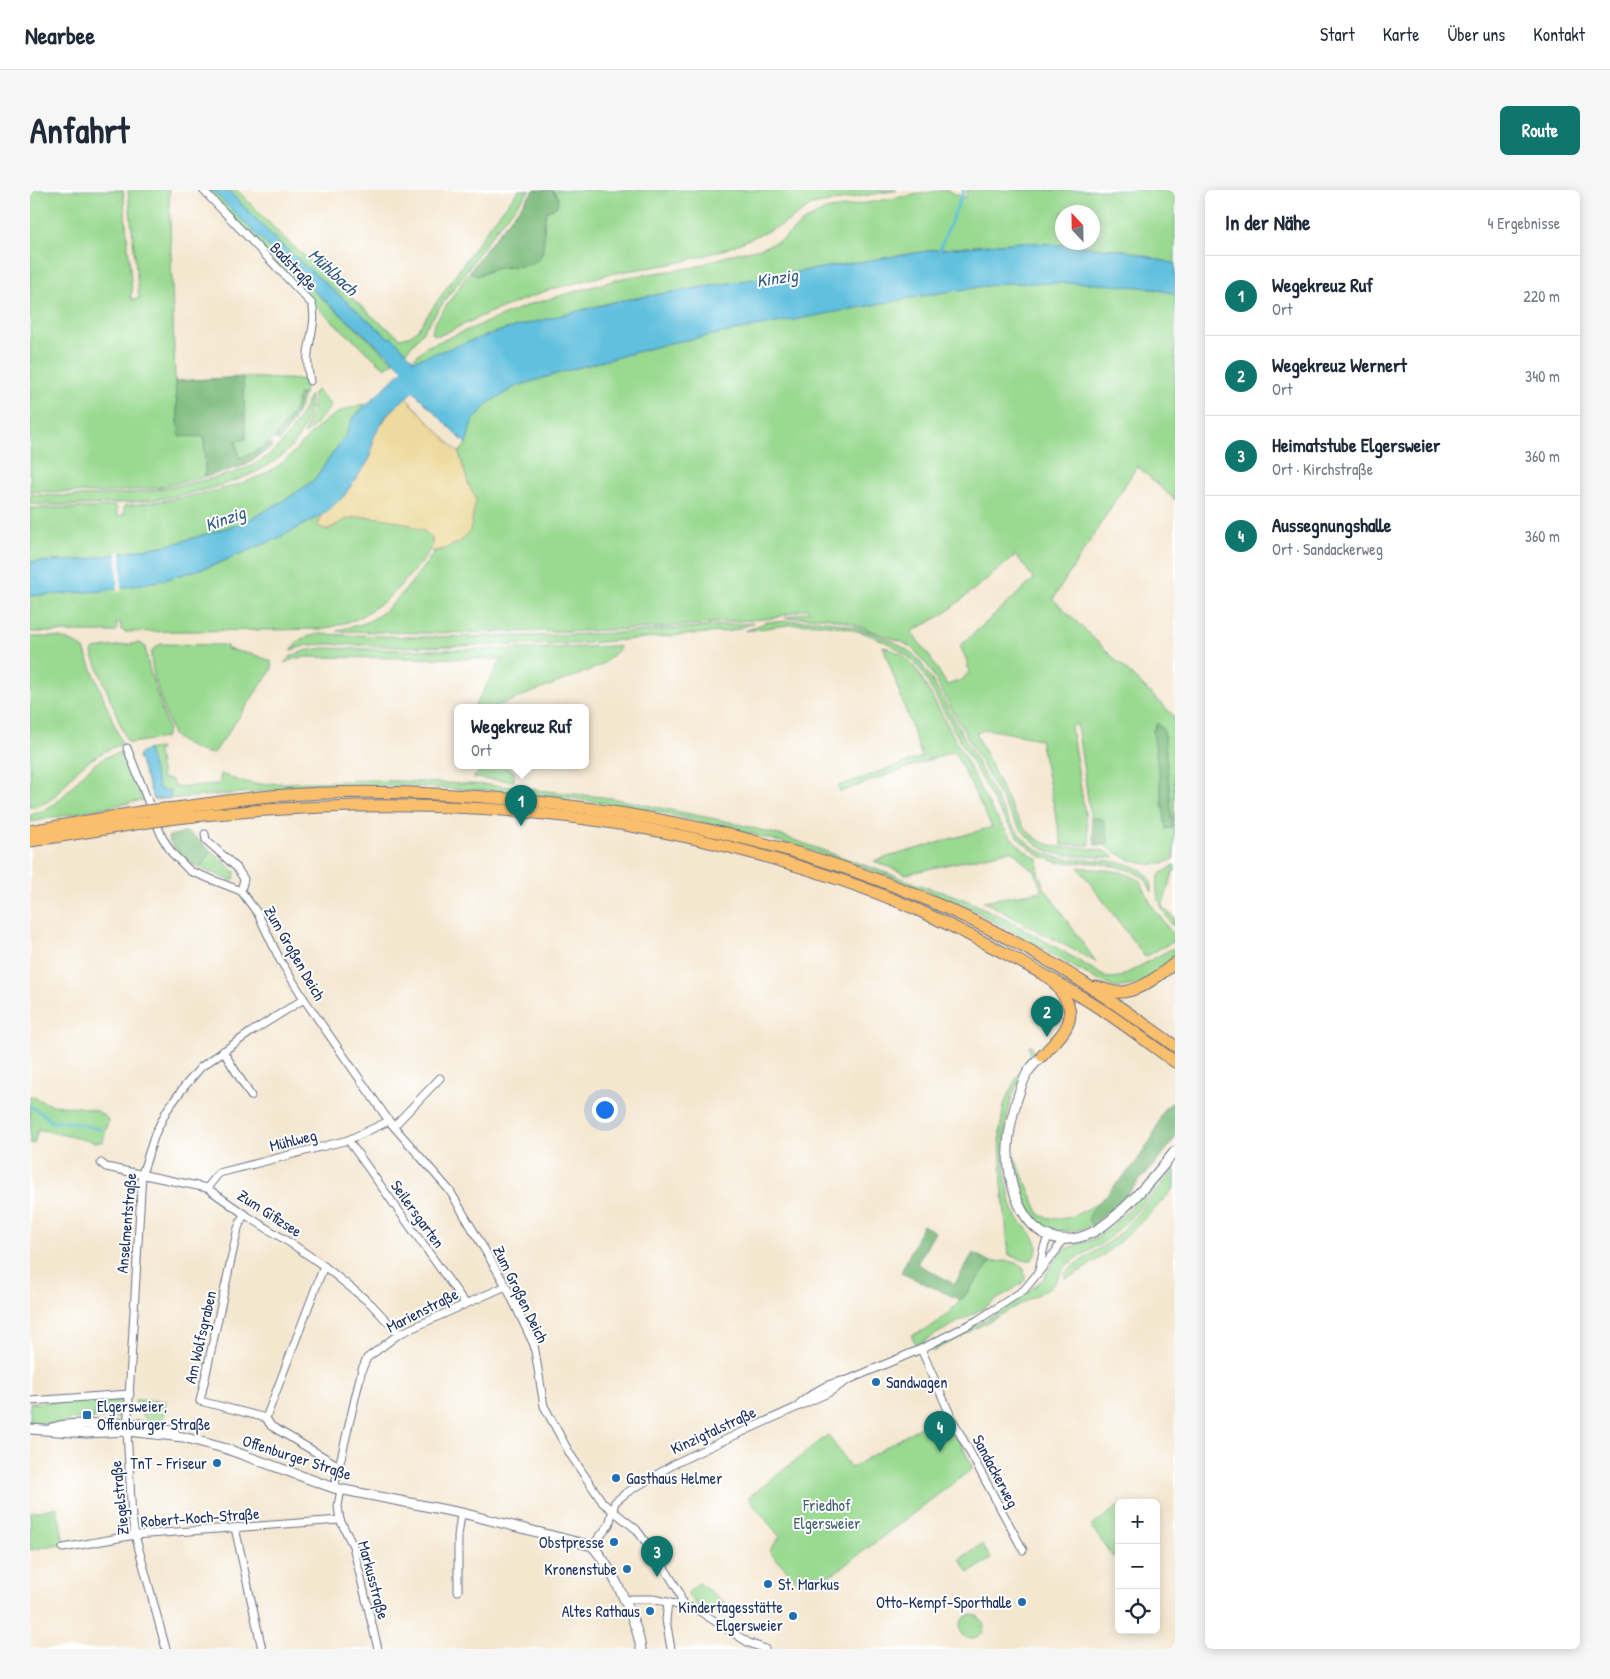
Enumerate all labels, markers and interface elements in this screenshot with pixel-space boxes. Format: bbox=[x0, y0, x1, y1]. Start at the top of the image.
text: Nearbee bbox=[25, 19, 95, 51]
text: Start bbox=[1320, 22, 1355, 47]
text: Karte bbox=[1383, 22, 1419, 47]
text: Über uns bbox=[1447, 22, 1505, 47]
text: Kontakt bbox=[1533, 22, 1585, 47]
button: Route bbox=[1500, 106, 1580, 155]
text: Anfahrt bbox=[30, 107, 129, 154]
north arrow bbox=[1055, 205, 1100, 250]
text: In der Nähe bbox=[1225, 208, 1310, 237]
text: 4 Ergebnisse bbox=[1488, 212, 1560, 234]
street label: Badstraße bbox=[265, 237, 323, 296]
water label: Mühlbach bbox=[303, 242, 365, 302]
water label: Kinzig bbox=[755, 262, 800, 293]
text: Wegekreuz Ruf bbox=[1272, 272, 1373, 298]
text: 1 bbox=[1238, 285, 1244, 307]
text: 220 m bbox=[1523, 285, 1560, 307]
text: Ort bbox=[1272, 298, 1293, 320]
text: Wegekreuz Wernert bbox=[1272, 352, 1407, 378]
text: 2 bbox=[1237, 365, 1245, 387]
text: 340 m bbox=[1525, 365, 1560, 387]
text: Ort bbox=[1272, 378, 1293, 400]
text: Heimatstube Elgersweier bbox=[1272, 432, 1440, 458]
text: 3 bbox=[1237, 445, 1245, 467]
text: 360 m bbox=[1525, 445, 1560, 467]
text: Ort · Kirchstraße bbox=[1272, 458, 1373, 480]
water label: Kinzig bbox=[201, 499, 249, 537]
text: Aussegnungshalle bbox=[1272, 512, 1391, 538]
text: 4 bbox=[1238, 525, 1244, 547]
text: 360 m bbox=[1525, 525, 1560, 547]
text: Ort · Sandackerweg bbox=[1272, 538, 1383, 560]
popup bbox=[454, 704, 589, 769]
text: Wegekreuz Ruf bbox=[471, 713, 572, 739]
text: Ort bbox=[471, 739, 491, 761]
pin: 1 bbox=[505, 785, 537, 826]
street label: Zum Großen Deich bbox=[259, 902, 331, 1004]
pin: 2 bbox=[1031, 996, 1063, 1037]
your location bbox=[592, 1097, 618, 1123]
street label: Mühlweg bbox=[267, 1124, 319, 1156]
street label: Anselmentstraße bbox=[111, 1171, 141, 1274]
street label: Seilersgarten bbox=[386, 1176, 450, 1252]
street label: Zum Gifizsee bbox=[234, 1184, 307, 1242]
street label: Zum Großen Deich bbox=[488, 1242, 554, 1347]
street label: Marienstraße bbox=[382, 1282, 462, 1338]
street label: Am Wolfsgraben bbox=[179, 1288, 221, 1386]
place label: Sandwagen bbox=[886, 1371, 948, 1393]
marker: Sandwagen bbox=[870, 1376, 882, 1388]
place label: Elgersweier, Offenburger Straße bbox=[97, 1395, 211, 1435]
street label: Kinzigtalstraße bbox=[667, 1400, 760, 1459]
marker: Elgersweier, Offenburger Straße bbox=[81, 1409, 93, 1421]
pin: 4 bbox=[924, 1411, 956, 1452]
street label: Offenburger Straße bbox=[240, 1429, 355, 1485]
street label: Sandackerweg bbox=[968, 1431, 1024, 1511]
place label: TnT - Friseur bbox=[130, 1452, 207, 1474]
marker: TnT - Friseur bbox=[211, 1457, 223, 1469]
street label: Ziegelstraße bbox=[104, 1459, 134, 1536]
place label: Gasthaus Helmer bbox=[626, 1467, 722, 1489]
marker: Gasthaus Helmer bbox=[610, 1472, 622, 1484]
park label: Friedhof Elgersweier bbox=[793, 1494, 861, 1534]
map controls bbox=[1115, 1499, 1160, 1634]
button: + bbox=[1115, 1499, 1160, 1544]
street label: Robert-Koch-Straße bbox=[140, 1502, 261, 1532]
place label: Obstpresse bbox=[539, 1531, 605, 1553]
marker: Obstpresse bbox=[608, 1536, 620, 1548]
pin: 3 bbox=[641, 1536, 673, 1577]
street label: Markusstraße bbox=[353, 1538, 395, 1622]
button: − bbox=[1115, 1544, 1160, 1589]
place label: Kronenstube bbox=[544, 1558, 618, 1580]
marker: Kronenstube bbox=[621, 1563, 633, 1575]
place label: St. Markus bbox=[778, 1573, 839, 1595]
marker: St. Markus bbox=[762, 1578, 774, 1590]
button: locate bbox=[1115, 1589, 1160, 1634]
place label: Otto-Kempf-Sporthalle bbox=[876, 1591, 1013, 1613]
place label: Kindertagesstätte Elgersweier bbox=[678, 1596, 784, 1636]
marker: Otto-Kempf-Sporthalle bbox=[1016, 1596, 1028, 1608]
place label: Altes Rathaus bbox=[562, 1600, 640, 1622]
marker: Altes Rathaus bbox=[644, 1605, 656, 1617]
marker: Kindertagesstätte Elgersweier bbox=[787, 1610, 799, 1622]

